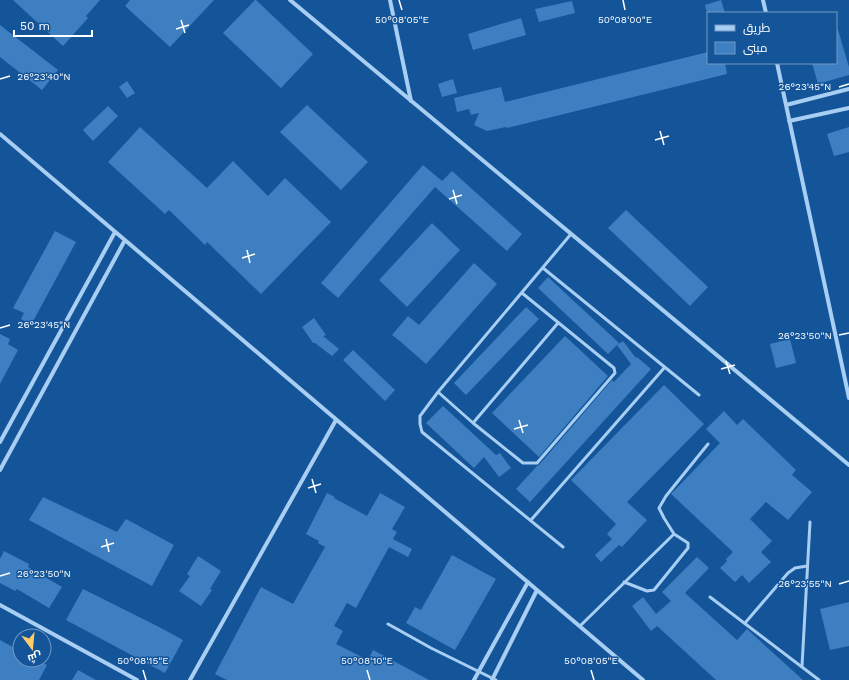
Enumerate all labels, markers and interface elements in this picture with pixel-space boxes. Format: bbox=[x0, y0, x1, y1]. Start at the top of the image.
scale bar bbox=[14, 12, 92, 38]
legend bbox=[707, 12, 837, 64]
text: 50°08'05"E bbox=[375, 14, 429, 25]
text: 50°08'00"E bbox=[598, 14, 652, 25]
text: 50 m bbox=[20, 19, 50, 33]
text: طريق bbox=[743, 21, 771, 35]
text: مبنى bbox=[743, 41, 768, 55]
text: 26°23'40"N bbox=[17, 71, 71, 82]
text: 26°23'45"N bbox=[779, 81, 831, 92]
text: 26°23'45"N bbox=[18, 319, 70, 330]
text: 26°23'50"N bbox=[778, 330, 832, 341]
text: 26°23'50"N bbox=[17, 568, 71, 579]
text: 26°23'55"N bbox=[778, 578, 832, 589]
north arrow bbox=[12, 628, 52, 668]
text: ش bbox=[26, 649, 43, 665]
text: 50°08'15"E bbox=[117, 655, 169, 666]
text: 50°08'10"E bbox=[341, 655, 393, 666]
text: 50°08'05"E bbox=[564, 655, 618, 666]

